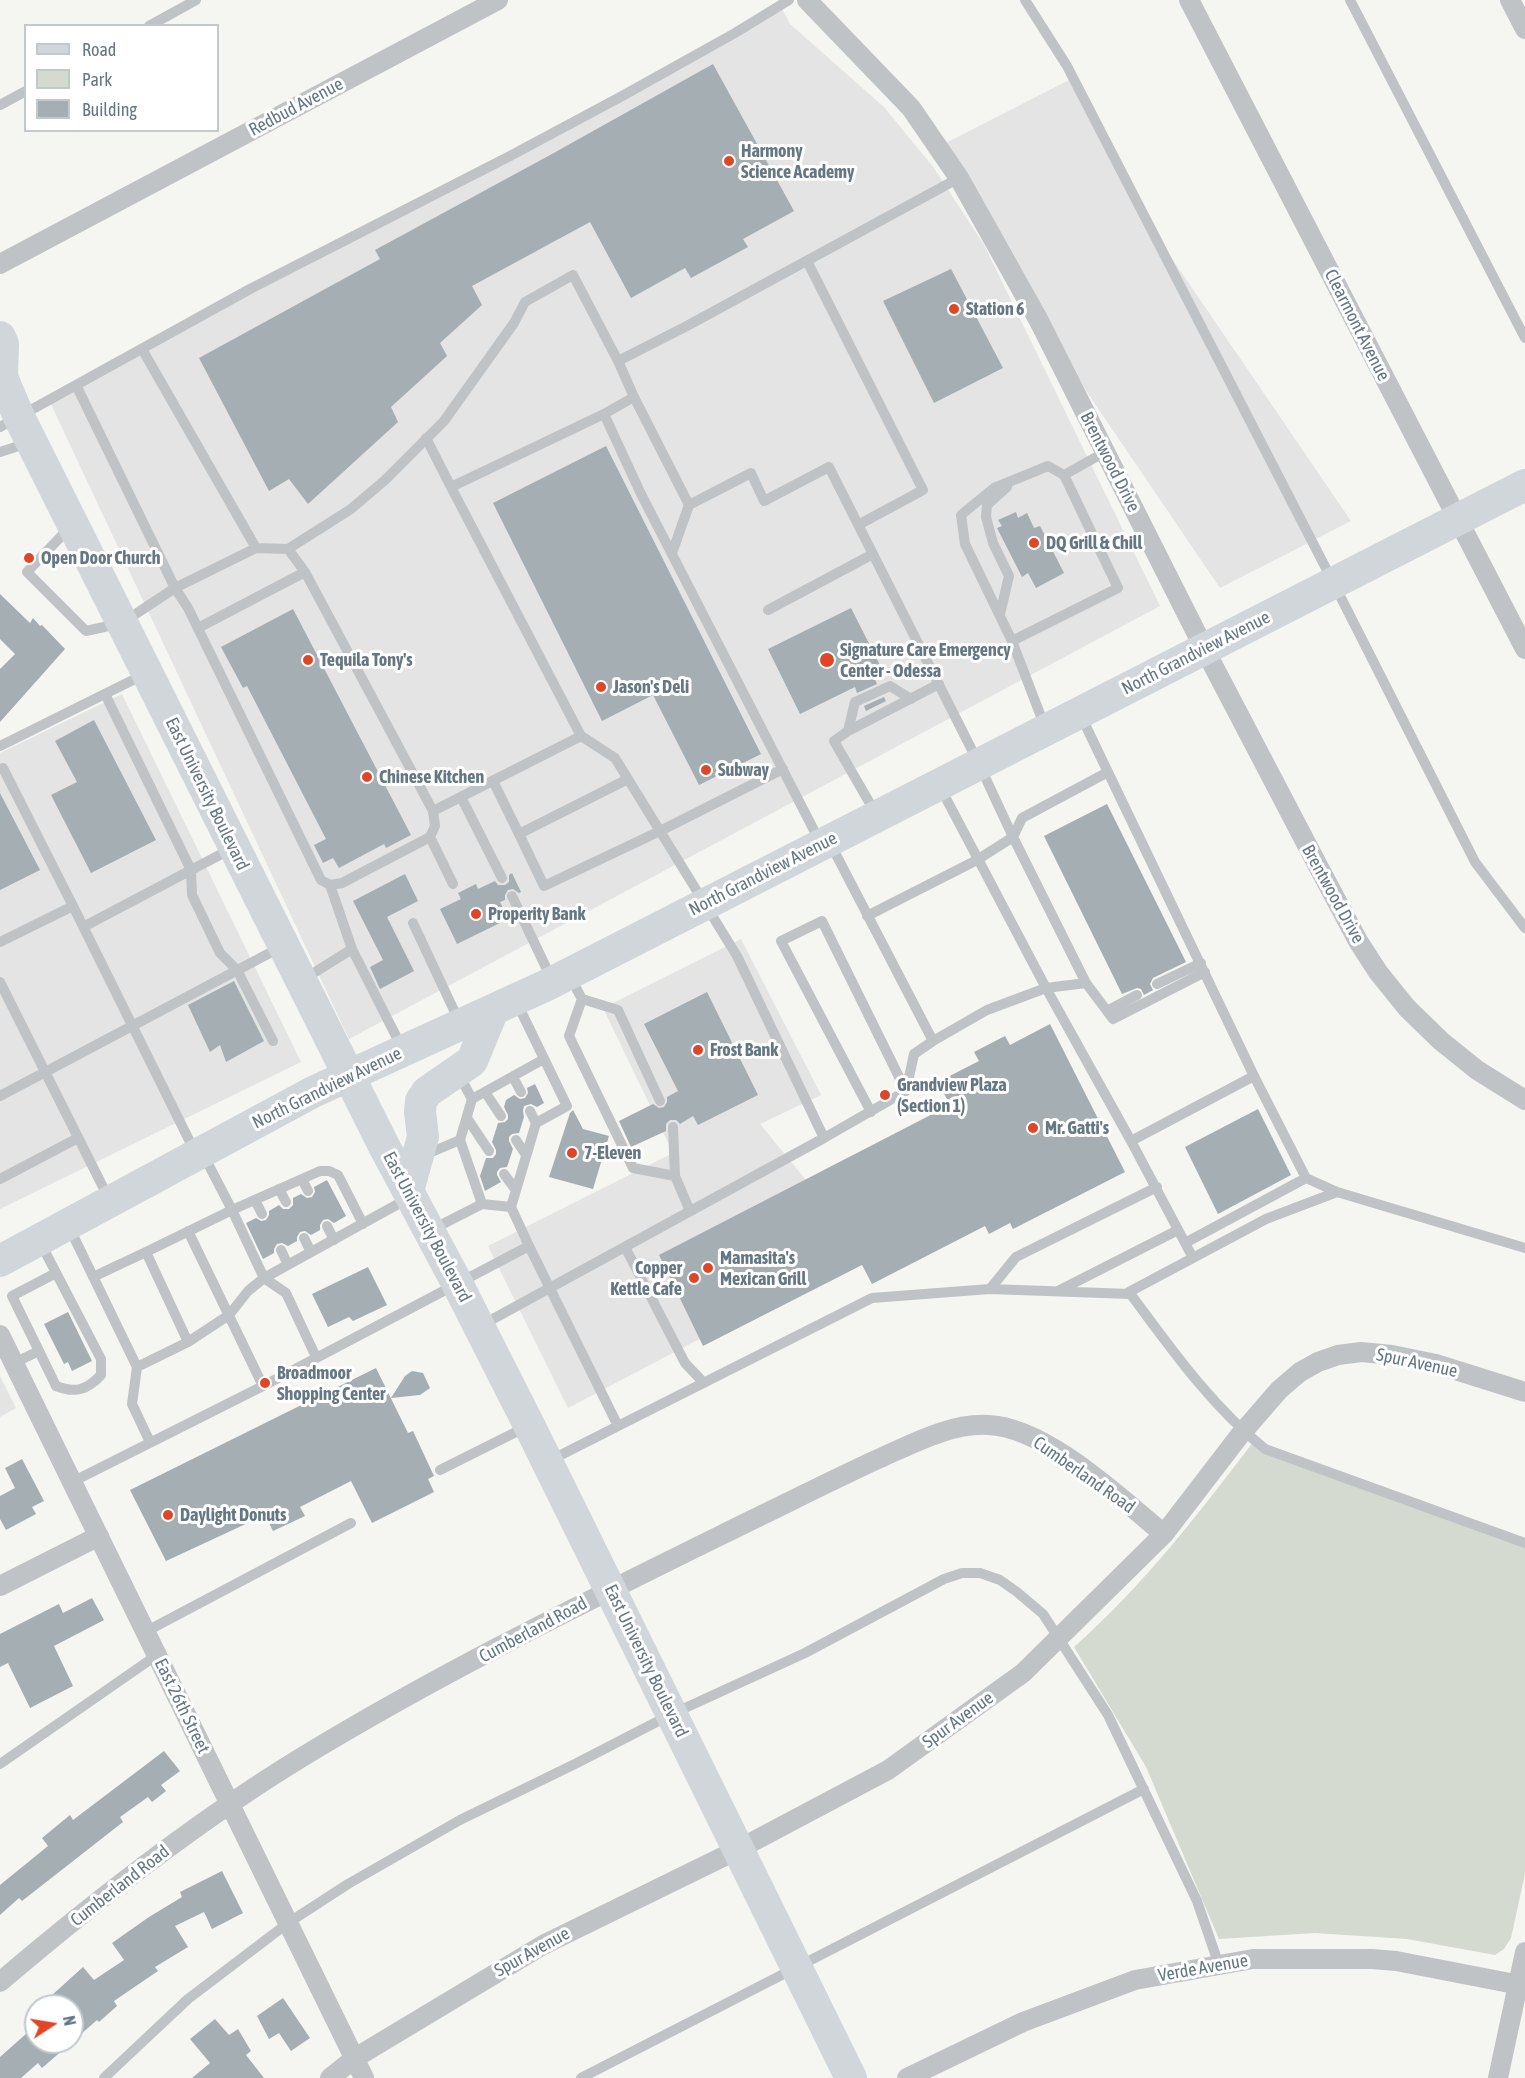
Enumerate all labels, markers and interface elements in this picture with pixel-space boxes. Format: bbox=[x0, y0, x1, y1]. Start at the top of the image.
legend bbox=[24, 24, 219, 132]
text: Road bbox=[82, 39, 116, 60]
text: Park bbox=[82, 69, 112, 90]
street label: Redbud Avenue bbox=[245, 73, 347, 141]
text: Building bbox=[82, 99, 137, 120]
place label: Harmony Science Academy bbox=[741, 140, 854, 182]
marker: Harmony Science Academy bbox=[722, 154, 736, 168]
street label: Clearmont Avenue bbox=[1320, 266, 1394, 384]
place label: Station 6 bbox=[966, 298, 1025, 320]
marker: Station 6 bbox=[947, 302, 961, 316]
street label: Brentwood Drive bbox=[1076, 408, 1144, 516]
place label: DQ Grill & Chill bbox=[1046, 532, 1142, 554]
marker: DQ Grill & Chill bbox=[1027, 536, 1041, 550]
place label: Open Door Church bbox=[41, 547, 160, 569]
marker: Open Door Church bbox=[22, 551, 36, 565]
street label: North Grandview Avenue bbox=[1118, 606, 1274, 700]
place label: Signature Care Emergency Center - Odessa bbox=[840, 639, 1011, 682]
place label: Tequila Tony's bbox=[320, 649, 413, 671]
marker: Signature Care Emergency Center - Odessa bbox=[818, 651, 836, 669]
marker: Tequila Tony's bbox=[301, 653, 315, 667]
place label: Jason's Deli bbox=[613, 676, 689, 698]
marker: Jason's Deli bbox=[594, 680, 608, 694]
street label: East University Boulevard bbox=[161, 714, 253, 874]
place label: Subway bbox=[718, 759, 769, 781]
marker: Subway bbox=[699, 763, 713, 777]
place label: Chinese Kitchen bbox=[379, 766, 484, 788]
marker: Chinese Kitchen bbox=[360, 770, 374, 784]
street label: North Grandview Avenue bbox=[685, 827, 841, 921]
street label: Brentwood Drive bbox=[1297, 841, 1369, 947]
place label: Properity Bank bbox=[488, 903, 585, 925]
marker: Properity Bank bbox=[469, 907, 483, 921]
place label: Frost Bank bbox=[710, 1039, 778, 1061]
street label: North Grandview Avenue bbox=[249, 1043, 405, 1133]
marker: Frost Bank bbox=[691, 1043, 705, 1057]
place label: Grandview Plaza (Section 1) bbox=[897, 1074, 1007, 1116]
marker: Grandview Plaza (Section 1) bbox=[878, 1088, 892, 1102]
place label: Mr. Gatti's bbox=[1045, 1117, 1109, 1139]
marker: Mr. Gatti's bbox=[1026, 1121, 1040, 1135]
place label: 7-Eleven bbox=[584, 1142, 641, 1164]
marker: 7-Eleven bbox=[565, 1146, 579, 1160]
street label: East University Boulevard bbox=[378, 1148, 476, 1306]
place label: Mamasita's Mexican Grill bbox=[720, 1247, 806, 1290]
place label: Copper Kettle Cafe bbox=[610, 1257, 682, 1300]
marker: Mamasita's Mexican Grill bbox=[701, 1261, 715, 1275]
marker: Copper Kettle Cafe bbox=[687, 1271, 701, 1285]
street label: Spur Avenue bbox=[1374, 1344, 1460, 1382]
place label: Broadmoor Shopping Center bbox=[277, 1362, 385, 1404]
marker: Broadmoor Shopping Center bbox=[258, 1376, 272, 1390]
street label: Cumberland Road bbox=[1029, 1432, 1139, 1518]
place label: Daylight Donuts bbox=[180, 1504, 286, 1526]
marker: Daylight Donuts bbox=[161, 1508, 175, 1522]
street label: East University Boulevard bbox=[600, 1581, 692, 1741]
street label: Cumberland Road bbox=[475, 1593, 591, 1667]
street label: East 26th Street bbox=[150, 1655, 214, 1757]
street label: Spur Avenue bbox=[918, 1687, 998, 1753]
street label: Cumberland Road bbox=[66, 1841, 174, 1931]
street label: Spur Avenue bbox=[491, 1923, 573, 1981]
street label: Verde Avenue bbox=[1156, 1949, 1250, 1987]
north arrow bbox=[24, 1994, 84, 2054]
text: N bbox=[60, 2014, 79, 2027]

